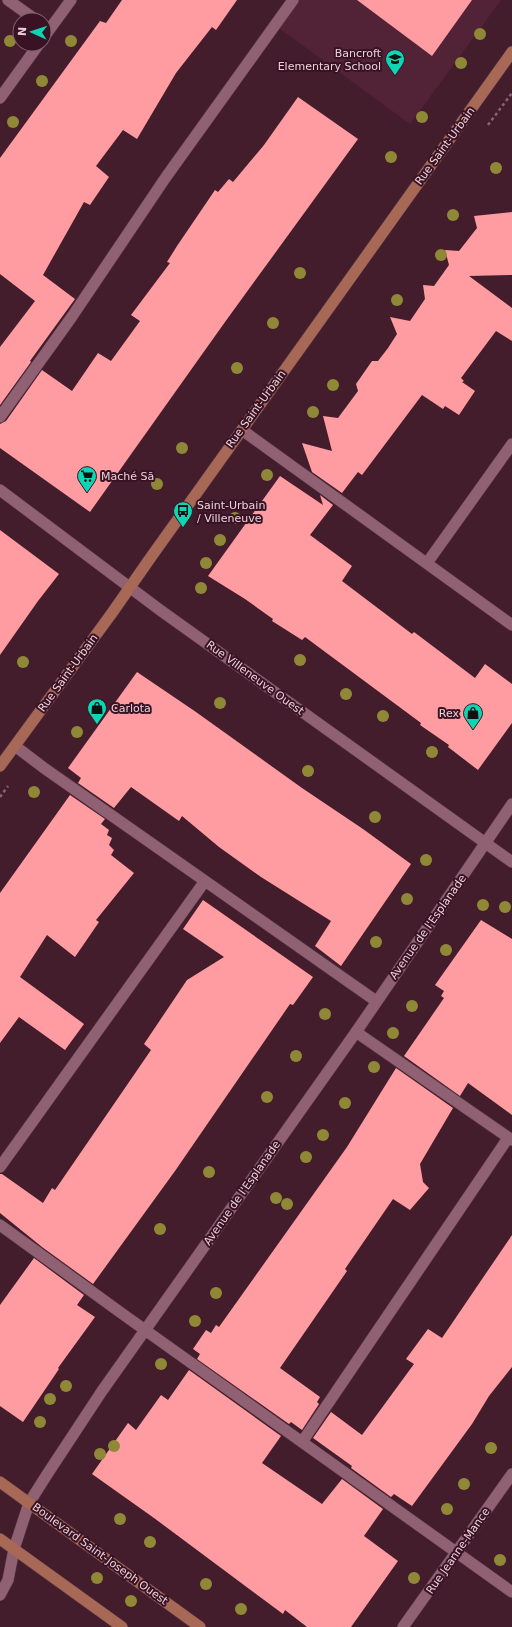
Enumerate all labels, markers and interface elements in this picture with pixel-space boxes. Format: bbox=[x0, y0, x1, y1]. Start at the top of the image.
north arrow bbox=[12, 12, 52, 52]
text: N bbox=[16, 27, 29, 36]
place label: Bancroft Elementary School bbox=[278, 47, 382, 73]
school or university icon: Bancroft Elementary School bbox=[384, 48, 406, 76]
street label: Rue Saint-Urbain bbox=[412, 105, 478, 187]
street label: Rue Saint-Urbain bbox=[223, 368, 289, 450]
supermarket icon: Maché Sā bbox=[76, 465, 98, 493]
place label: Maché Sā bbox=[101, 470, 154, 483]
place label: Saint-Urbain / Villeneuve bbox=[197, 499, 265, 525]
bus stop icon: Saint-Urbain / Villeneuve bbox=[172, 500, 194, 528]
street label: Rue Saint-Urbain bbox=[35, 632, 101, 714]
street label: Rue Villeneuve Ouest bbox=[204, 638, 307, 718]
shop icon: Carlota bbox=[86, 697, 108, 725]
place label: Carlota bbox=[111, 702, 151, 715]
shop icon: Rex bbox=[462, 702, 484, 730]
place label: Rex bbox=[439, 707, 459, 720]
street label: Avenue de l'Esplanade bbox=[387, 872, 469, 982]
street label: Avenue de l'Esplanade bbox=[201, 1138, 283, 1248]
street label: Boulevard Saint-Joseph Ouest bbox=[30, 1501, 171, 1608]
street label: Rue Jeanne-Mance bbox=[423, 1505, 493, 1596]

